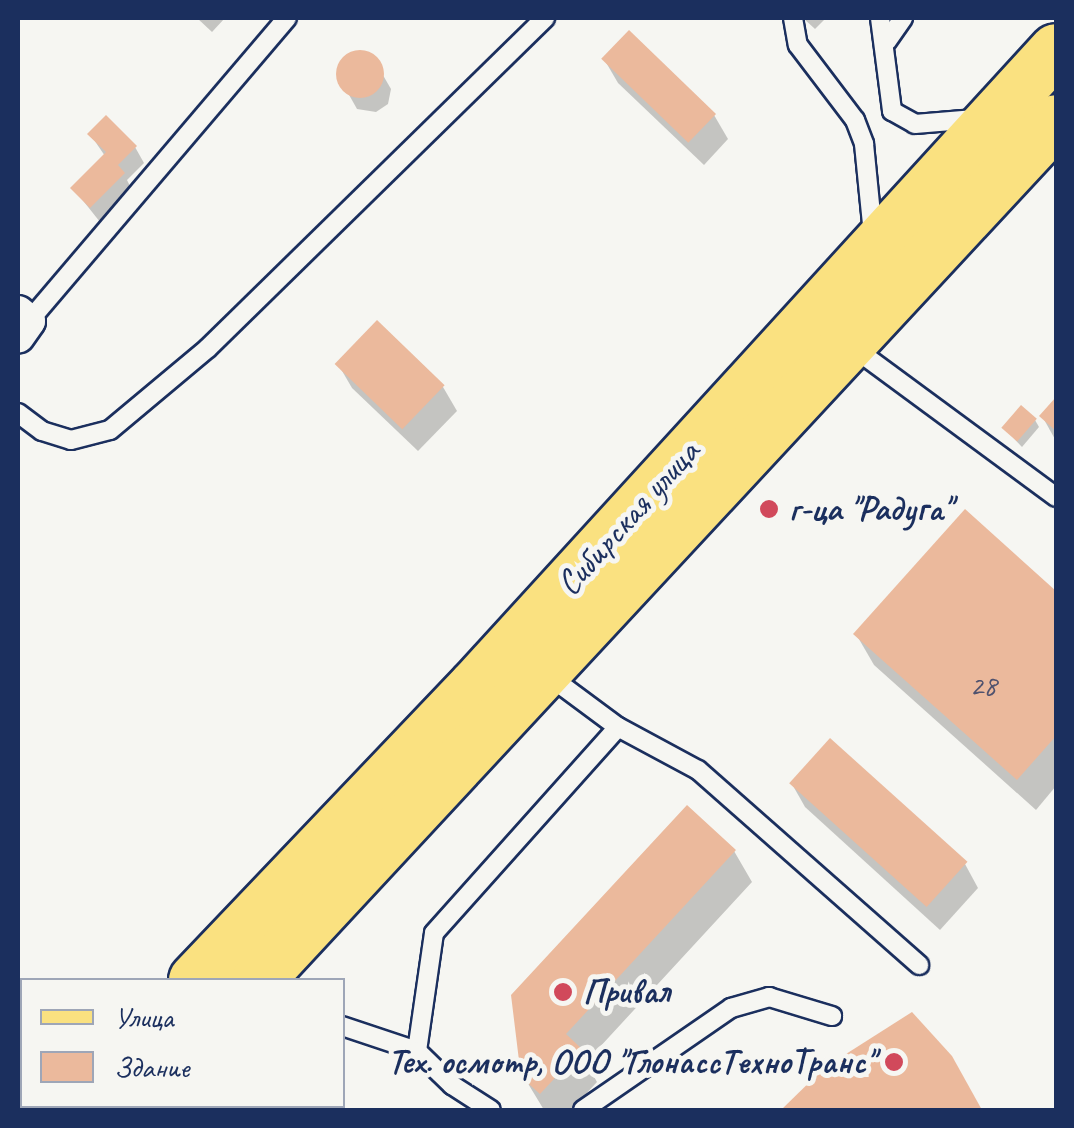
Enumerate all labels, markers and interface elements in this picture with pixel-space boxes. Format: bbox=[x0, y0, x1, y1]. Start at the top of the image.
street label: Сибирская улица bbox=[546, 431, 710, 605]
place label: г-ца "Радуга" bbox=[789, 488, 951, 530]
marker: г-ца "Радуга" bbox=[758, 498, 780, 520]
house number: 28 bbox=[970, 667, 996, 703]
place label: Привал bbox=[583, 971, 670, 1013]
legend bbox=[20, 978, 345, 1108]
marker: Привал bbox=[552, 981, 574, 1003]
text: Улица bbox=[114, 998, 173, 1036]
place label: Тех. осмотр, ООО "ГлонассТехноТранс" bbox=[388, 1041, 874, 1083]
text: Здание bbox=[114, 1048, 189, 1086]
marker: Тех. осмотр, ООО "ГлонассТехноТранс" bbox=[883, 1051, 905, 1073]

